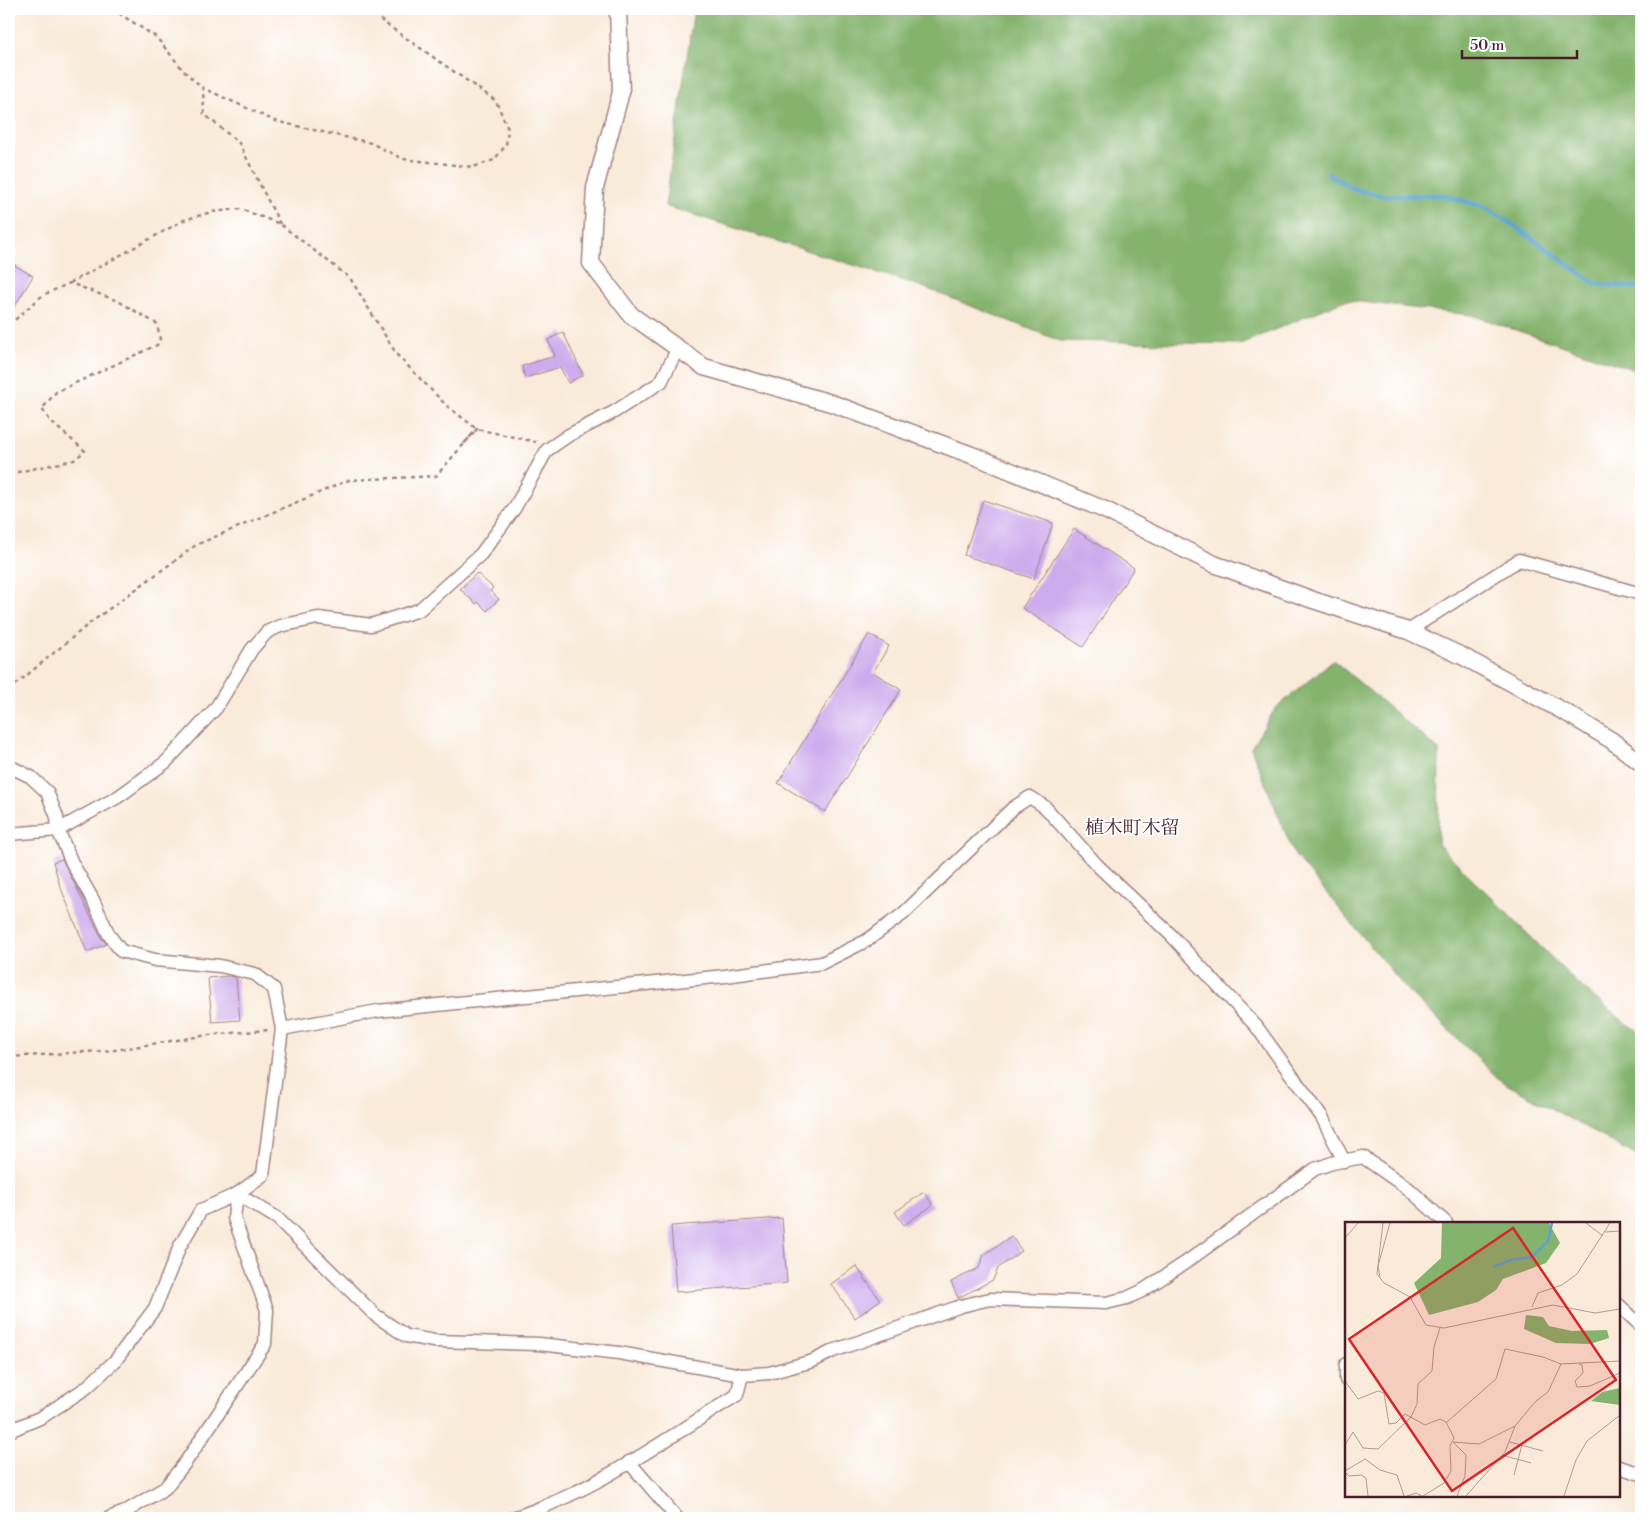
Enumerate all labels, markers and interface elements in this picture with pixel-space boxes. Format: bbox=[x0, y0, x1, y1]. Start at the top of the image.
scale bar bbox=[1462, 28, 1578, 60]
text: 50 m bbox=[1470, 36, 1504, 55]
district label: 植木町木留 bbox=[1084, 816, 1180, 840]
inset map bbox=[1345, 1222, 1620, 1497]

